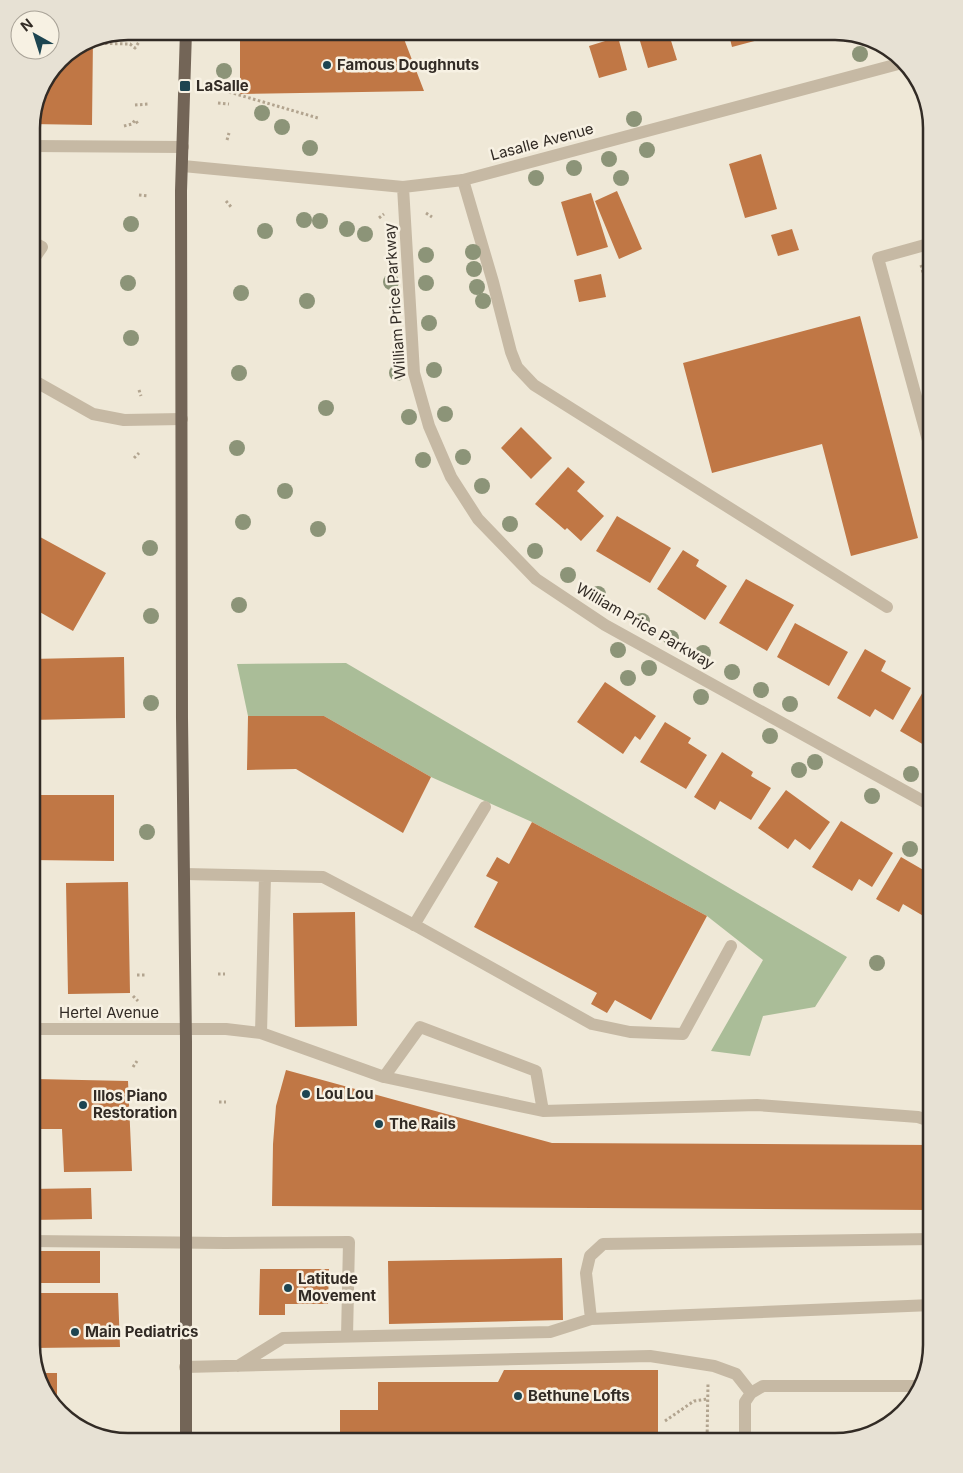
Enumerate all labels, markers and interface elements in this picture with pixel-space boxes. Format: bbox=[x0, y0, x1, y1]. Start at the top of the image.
north arrow bbox=[10, 10, 60, 60]
text: N bbox=[17, 15, 36, 34]
place label: Famous Doughnuts bbox=[337, 55, 479, 74]
marker: Famous Doughnuts bbox=[321, 59, 333, 71]
place label: LaSalle bbox=[196, 76, 249, 95]
marker: LaSalle bbox=[178, 79, 192, 93]
street label: Lasalle Avenue bbox=[488, 119, 596, 164]
street label: William Price Parkway bbox=[380, 222, 409, 380]
street label: William Price Parkway bbox=[573, 578, 718, 673]
street label: Hertel Avenue bbox=[59, 1003, 159, 1022]
place label: Lou Lou bbox=[316, 1084, 374, 1103]
place label: Illos Piano Restoration bbox=[93, 1086, 177, 1122]
marker: Lou Lou bbox=[300, 1088, 312, 1100]
marker: Illos Piano Restoration bbox=[77, 1099, 89, 1111]
place label: The Rails bbox=[389, 1114, 456, 1133]
marker: The Rails bbox=[373, 1118, 385, 1130]
place label: Latitude Movement bbox=[298, 1269, 377, 1305]
marker: Latitude Movement bbox=[282, 1282, 294, 1294]
place label: Main Pediatrics bbox=[85, 1322, 198, 1341]
marker: Main Pediatrics bbox=[69, 1326, 81, 1338]
place label: Bethune Lofts bbox=[528, 1386, 630, 1405]
marker: Bethune Lofts bbox=[512, 1390, 524, 1402]

